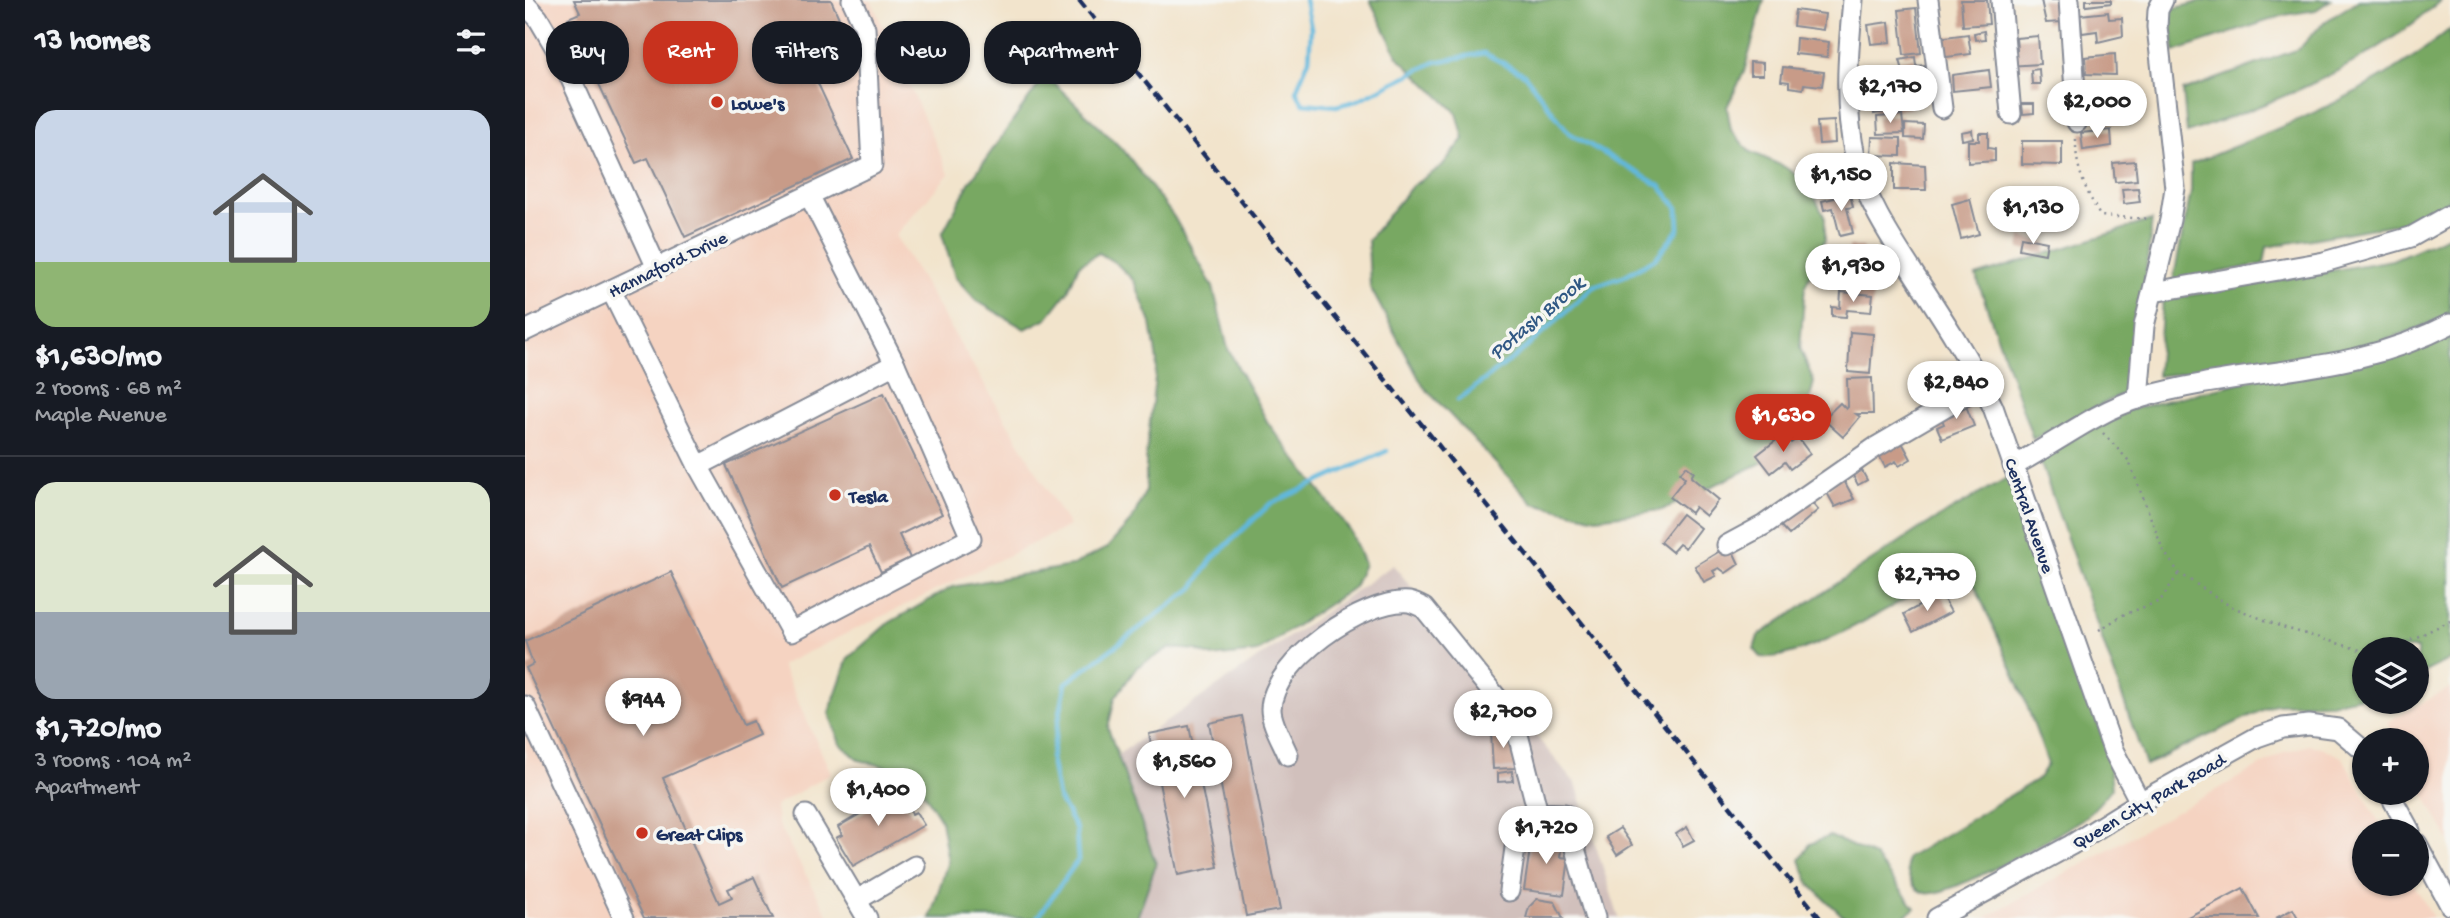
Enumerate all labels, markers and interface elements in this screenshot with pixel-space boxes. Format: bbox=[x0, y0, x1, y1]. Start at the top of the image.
chip: Buy bbox=[546, 21, 629, 84]
chip: Rent bbox=[643, 21, 738, 84]
chip: Filters bbox=[752, 21, 862, 84]
chip: New bbox=[876, 21, 970, 84]
chip: Apartment bbox=[984, 21, 1141, 84]
icon: filters bbox=[452, 23, 490, 61]
text: 13 homes bbox=[35, 25, 149, 60]
pin: $2,170 bbox=[1833, 66, 1947, 125]
text: $2,170 bbox=[1858, 74, 1922, 101]
pin: $2,000 bbox=[2040, 80, 2154, 140]
text: $2,000 bbox=[2063, 89, 2131, 116]
marker: Lowe's bbox=[709, 94, 725, 110]
place label: Lowe's bbox=[731, 94, 785, 117]
pin: $1,150 bbox=[1784, 154, 1898, 213]
icon: home bbox=[200, 155, 326, 281]
text: $1,150 bbox=[1810, 162, 1872, 189]
pin: $1,130 bbox=[1976, 187, 2090, 246]
text: $1,130 bbox=[2002, 195, 2064, 222]
street label: Hannaford Drive bbox=[605, 227, 732, 305]
pin: $1,930 bbox=[1796, 244, 1910, 304]
text: $1,930 bbox=[1821, 253, 1885, 280]
water label: Potash Brook bbox=[1486, 271, 1593, 367]
text: $1,630/mo bbox=[35, 341, 162, 376]
pin: $2,840 bbox=[1899, 362, 2013, 421]
text: $2,840 bbox=[1923, 370, 1989, 397]
text: 2 rooms · 68 m² bbox=[35, 376, 182, 403]
pin: $1,630 bbox=[1726, 394, 1840, 454]
text: Maple Avenue bbox=[35, 403, 167, 430]
text: $1,630 bbox=[1751, 403, 1815, 430]
street label: Central Avenue bbox=[1997, 456, 2058, 577]
marker: Tesla bbox=[827, 487, 843, 503]
place label: Tesla bbox=[847, 487, 889, 510]
icon: home bbox=[200, 527, 326, 653]
pin: $2,770 bbox=[1870, 554, 1984, 613]
text: $2,770 bbox=[1894, 562, 1960, 589]
map controls bbox=[2352, 637, 2429, 896]
button: layers bbox=[2352, 637, 2429, 714]
pin: $944 bbox=[602, 678, 684, 738]
text: $944 bbox=[621, 687, 665, 714]
pin: $2,700 bbox=[1446, 690, 1560, 750]
text: $2,700 bbox=[1470, 699, 1536, 726]
text: $1,720/mo bbox=[35, 713, 161, 748]
button: + bbox=[2352, 728, 2429, 805]
pin: $1,560 bbox=[1127, 740, 1241, 800]
text: 3 rooms · 104 m² bbox=[35, 748, 191, 775]
text: $1,560 bbox=[1152, 749, 1216, 776]
street label: Queen City Park Road bbox=[2069, 749, 2232, 856]
pin: $1,400 bbox=[821, 768, 935, 828]
text: Apartment bbox=[35, 775, 139, 802]
text: $1,400 bbox=[846, 777, 910, 804]
pin: $1,720 bbox=[1489, 806, 1603, 866]
text: $1,720 bbox=[1514, 815, 1578, 842]
button: − bbox=[2352, 819, 2429, 896]
marker: Great Clips bbox=[634, 825, 650, 841]
place label: Great Clips bbox=[656, 825, 743, 848]

